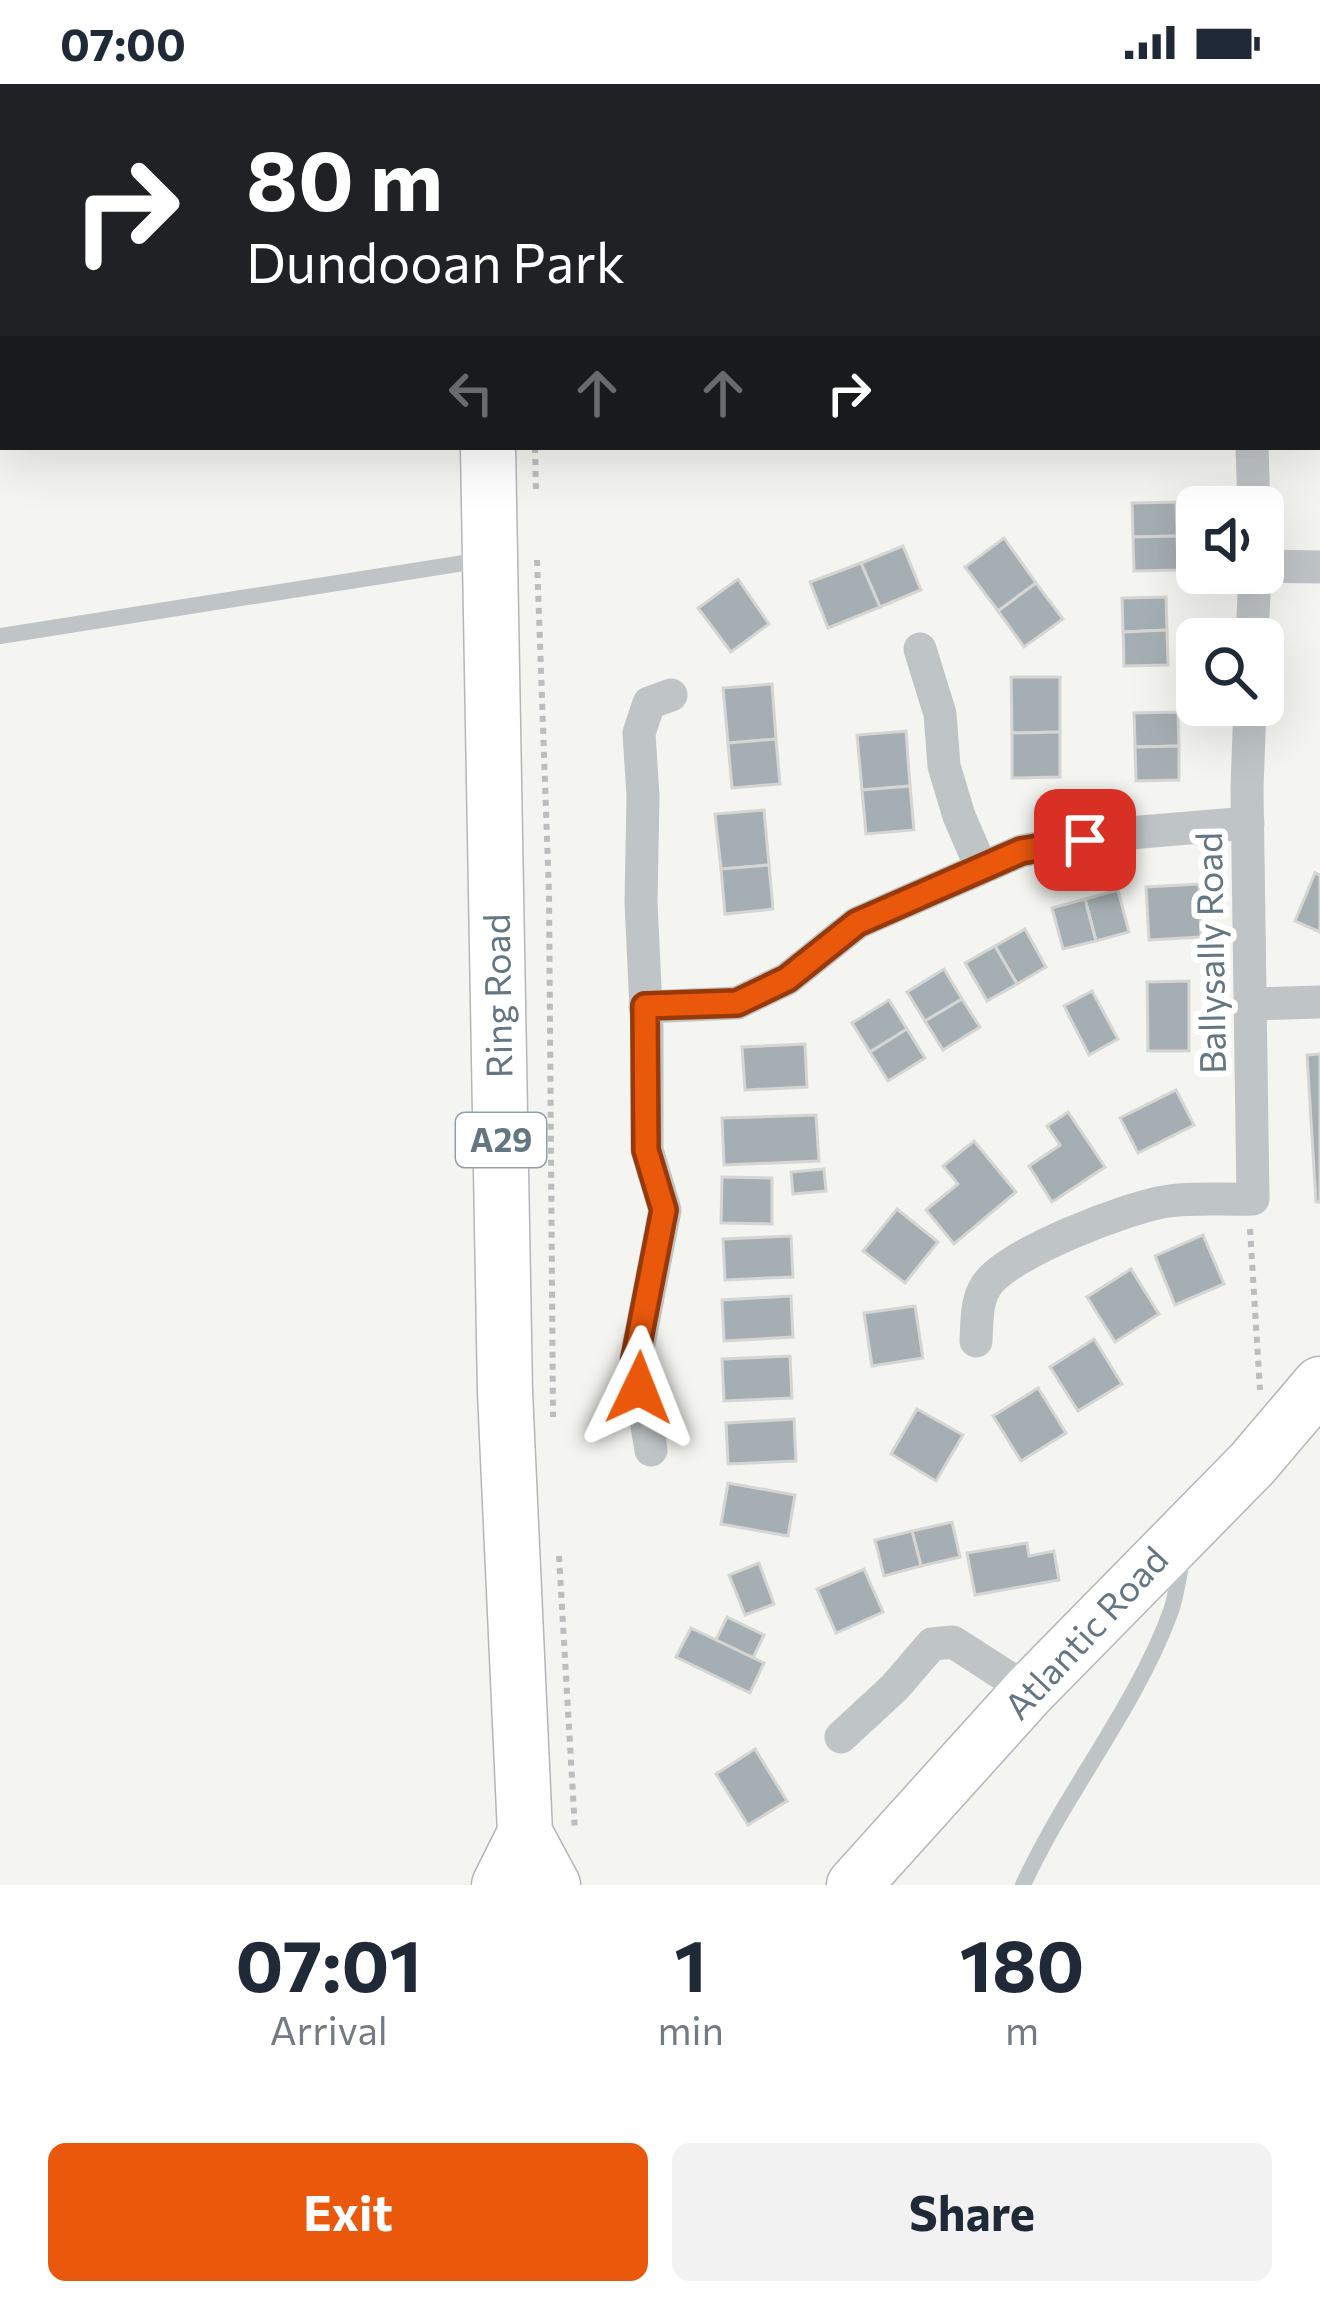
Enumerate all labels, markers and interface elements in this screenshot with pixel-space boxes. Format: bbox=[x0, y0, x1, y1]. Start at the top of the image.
text: 07:00 bbox=[60, 15, 186, 70]
text: 80 m bbox=[246, 126, 443, 228]
icon: right bbox=[48, 132, 204, 288]
text: Dundooan Park bbox=[246, 228, 625, 294]
icon: left bbox=[438, 360, 504, 426]
icon: ahead bbox=[564, 360, 630, 426]
icon: ahead bbox=[690, 360, 756, 426]
icon: right bbox=[816, 360, 882, 426]
map controls bbox=[1176, 486, 1284, 726]
button: sound bbox=[1176, 486, 1284, 594]
button: search bbox=[1176, 618, 1284, 726]
pin bbox=[1034, 789, 1136, 891]
icon: arrive bbox=[1052, 807, 1118, 873]
street label: Ballysally Road bbox=[1185, 832, 1233, 1074]
street label: Ring Road bbox=[473, 913, 519, 1079]
road number: A29 bbox=[456, 1113, 546, 1167]
position arrow bbox=[576, 1325, 702, 1451]
street label: Atlantic Road bbox=[994, 1536, 1175, 1727]
text: 07:01 bbox=[236, 1919, 422, 2007]
text: 1 bbox=[674, 1919, 707, 2007]
text: 180 bbox=[959, 1919, 1084, 2007]
text: Arrival bbox=[270, 2005, 388, 2053]
text: min bbox=[657, 2005, 724, 2053]
text: m bbox=[1005, 2005, 1039, 2053]
button: Exit bbox=[48, 2143, 648, 2281]
button: Share bbox=[672, 2143, 1272, 2281]

